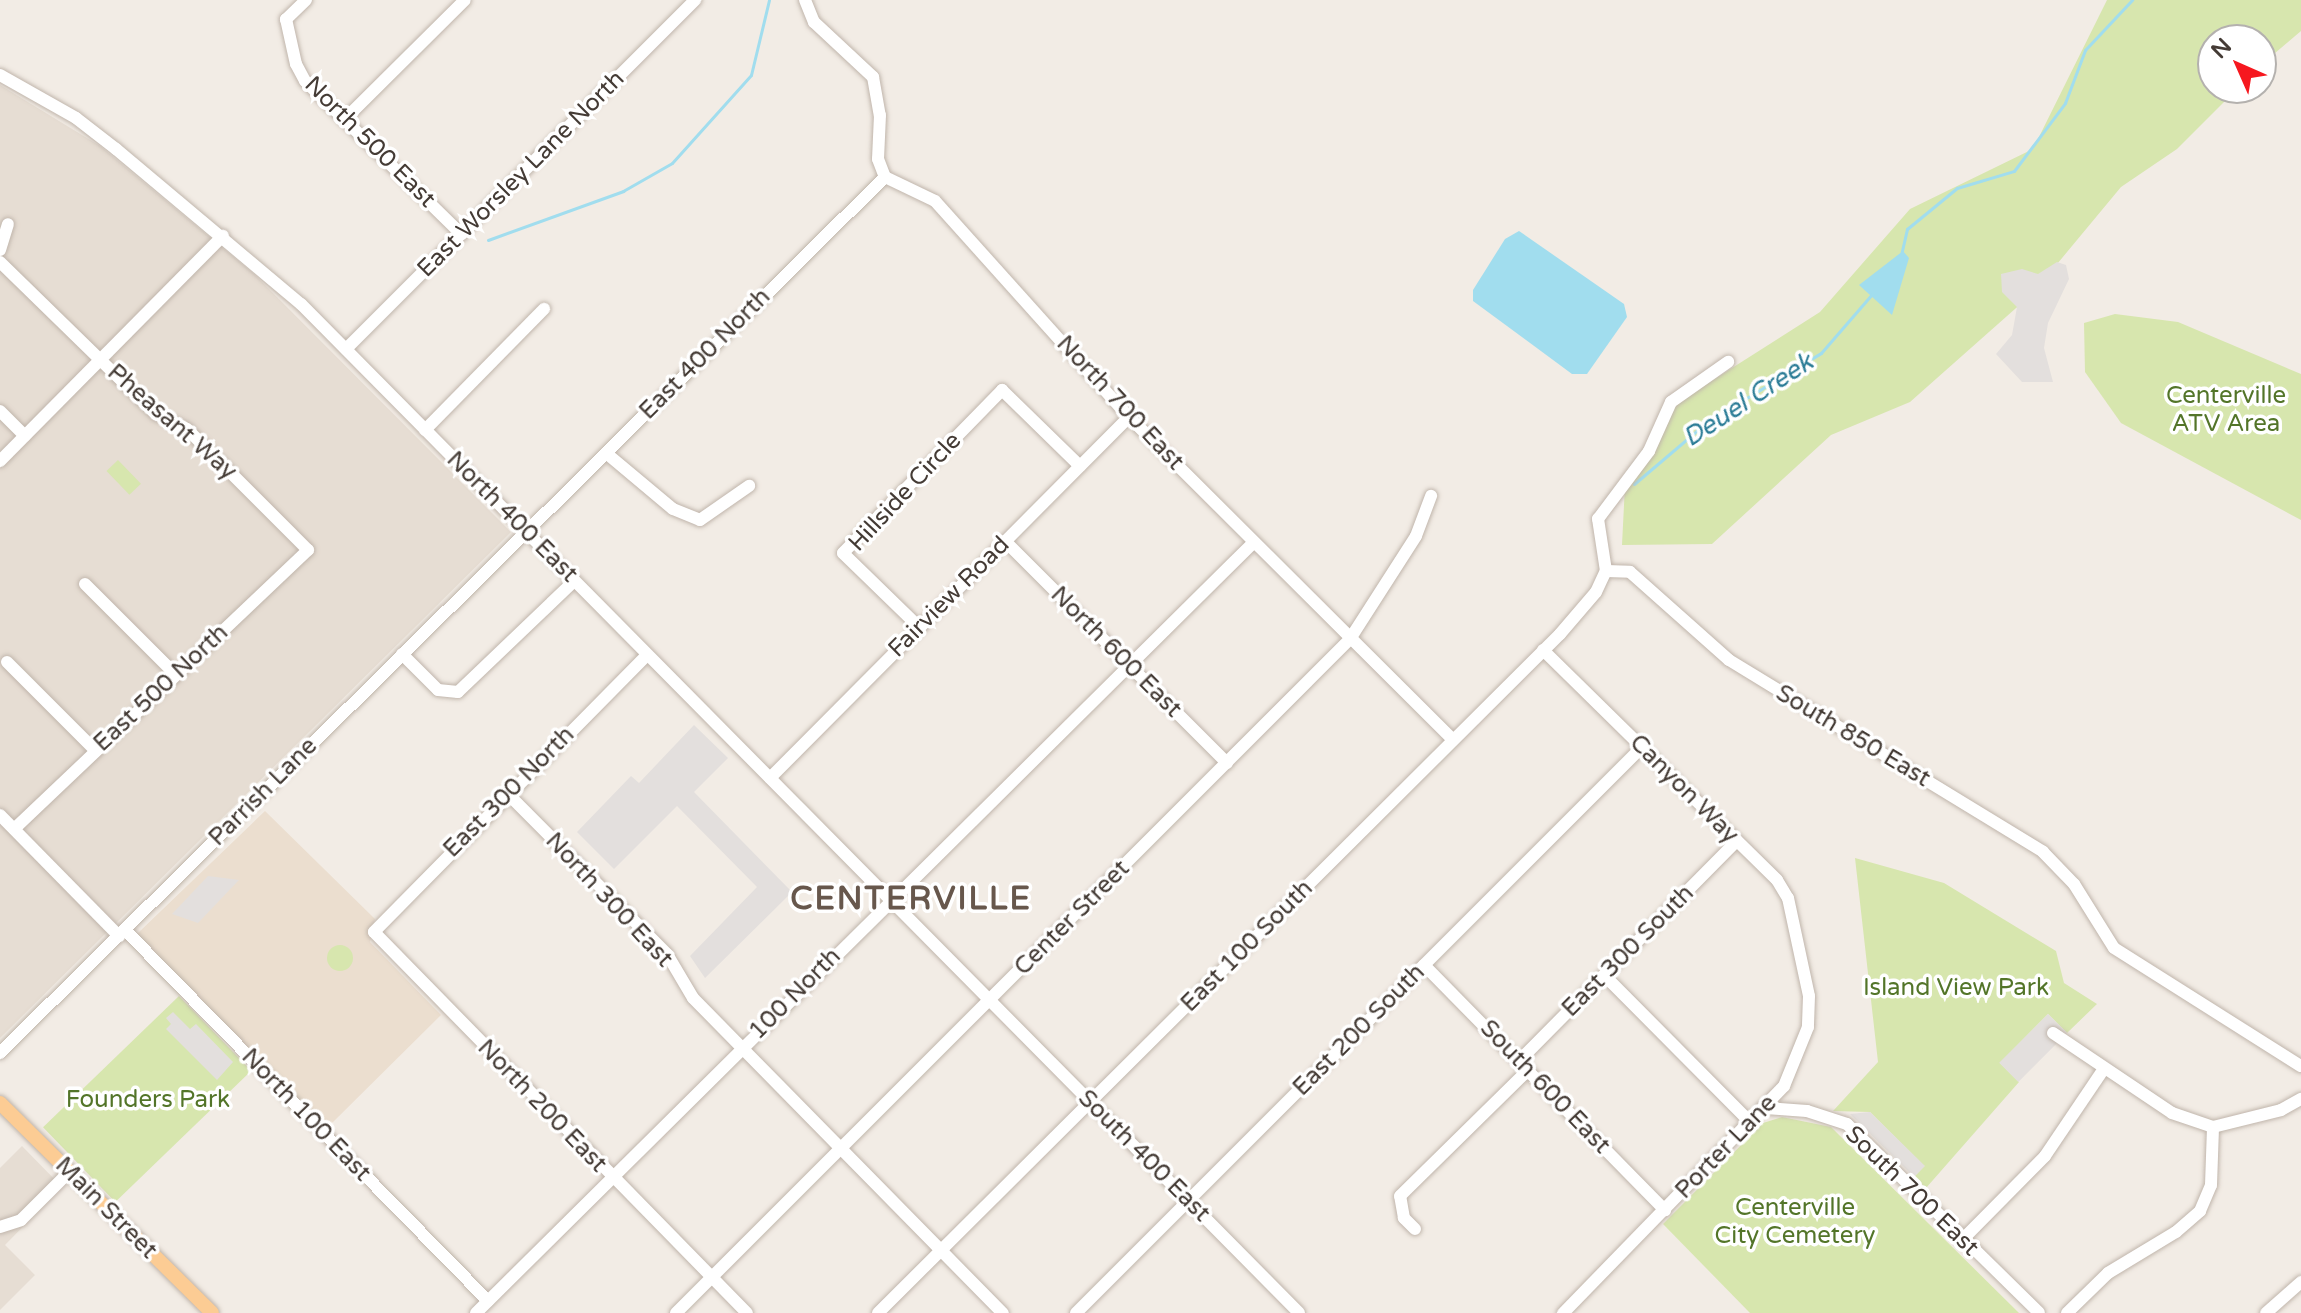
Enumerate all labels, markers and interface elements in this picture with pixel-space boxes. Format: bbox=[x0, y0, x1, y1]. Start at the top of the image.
north arrow bbox=[2197, 24, 2277, 104]
text: N bbox=[2206, 33, 2237, 64]
street label: East Worsley Lane North bbox=[412, 65, 630, 283]
street label: North 500 East bbox=[299, 71, 441, 213]
street label: East 400 North bbox=[634, 283, 776, 425]
street label: North 700 East bbox=[1050, 330, 1190, 476]
water label: Deuel Creek bbox=[1677, 346, 1819, 454]
street label: Pheasant Way bbox=[101, 358, 243, 486]
park label: Centerville ATV Area bbox=[2166, 382, 2286, 438]
street label: Hillside Circle bbox=[843, 427, 967, 557]
street label: North 400 East bbox=[441, 446, 583, 588]
street label: Fairview Road bbox=[883, 531, 1015, 663]
street label: North 600 East bbox=[1045, 581, 1187, 723]
street label: East 500 North bbox=[88, 618, 234, 758]
street label: South 850 East bbox=[1771, 679, 1935, 793]
street label: East 300 North bbox=[438, 721, 580, 863]
street label: Canyon Way bbox=[1624, 729, 1744, 849]
street label: Parrish Lane bbox=[203, 732, 323, 852]
street label: North 300 East bbox=[539, 827, 679, 973]
street label: Center Street bbox=[1008, 854, 1136, 982]
street label: East 100 South bbox=[1175, 874, 1319, 1018]
street label: East 300 South bbox=[1556, 879, 1700, 1023]
district label: CENTERVILLE bbox=[790, 880, 1032, 918]
street label: 100 North bbox=[743, 942, 847, 1046]
street label: East 200 South bbox=[1287, 958, 1431, 1102]
park label: Island View Park bbox=[1863, 974, 2049, 1002]
street label: South 600 East bbox=[1474, 1014, 1616, 1160]
street label: North 200 East bbox=[471, 1034, 613, 1178]
street label: North 100 East bbox=[235, 1043, 377, 1187]
street label: South 400 East bbox=[1072, 1084, 1216, 1228]
park label: Founders Park bbox=[66, 1086, 230, 1114]
street label: Porter Lane bbox=[1669, 1089, 1783, 1205]
street label: South 700 East bbox=[1839, 1120, 1985, 1262]
street label: Main Street bbox=[49, 1151, 163, 1265]
park label: Centerville City Cemetery bbox=[1715, 1194, 1875, 1250]

